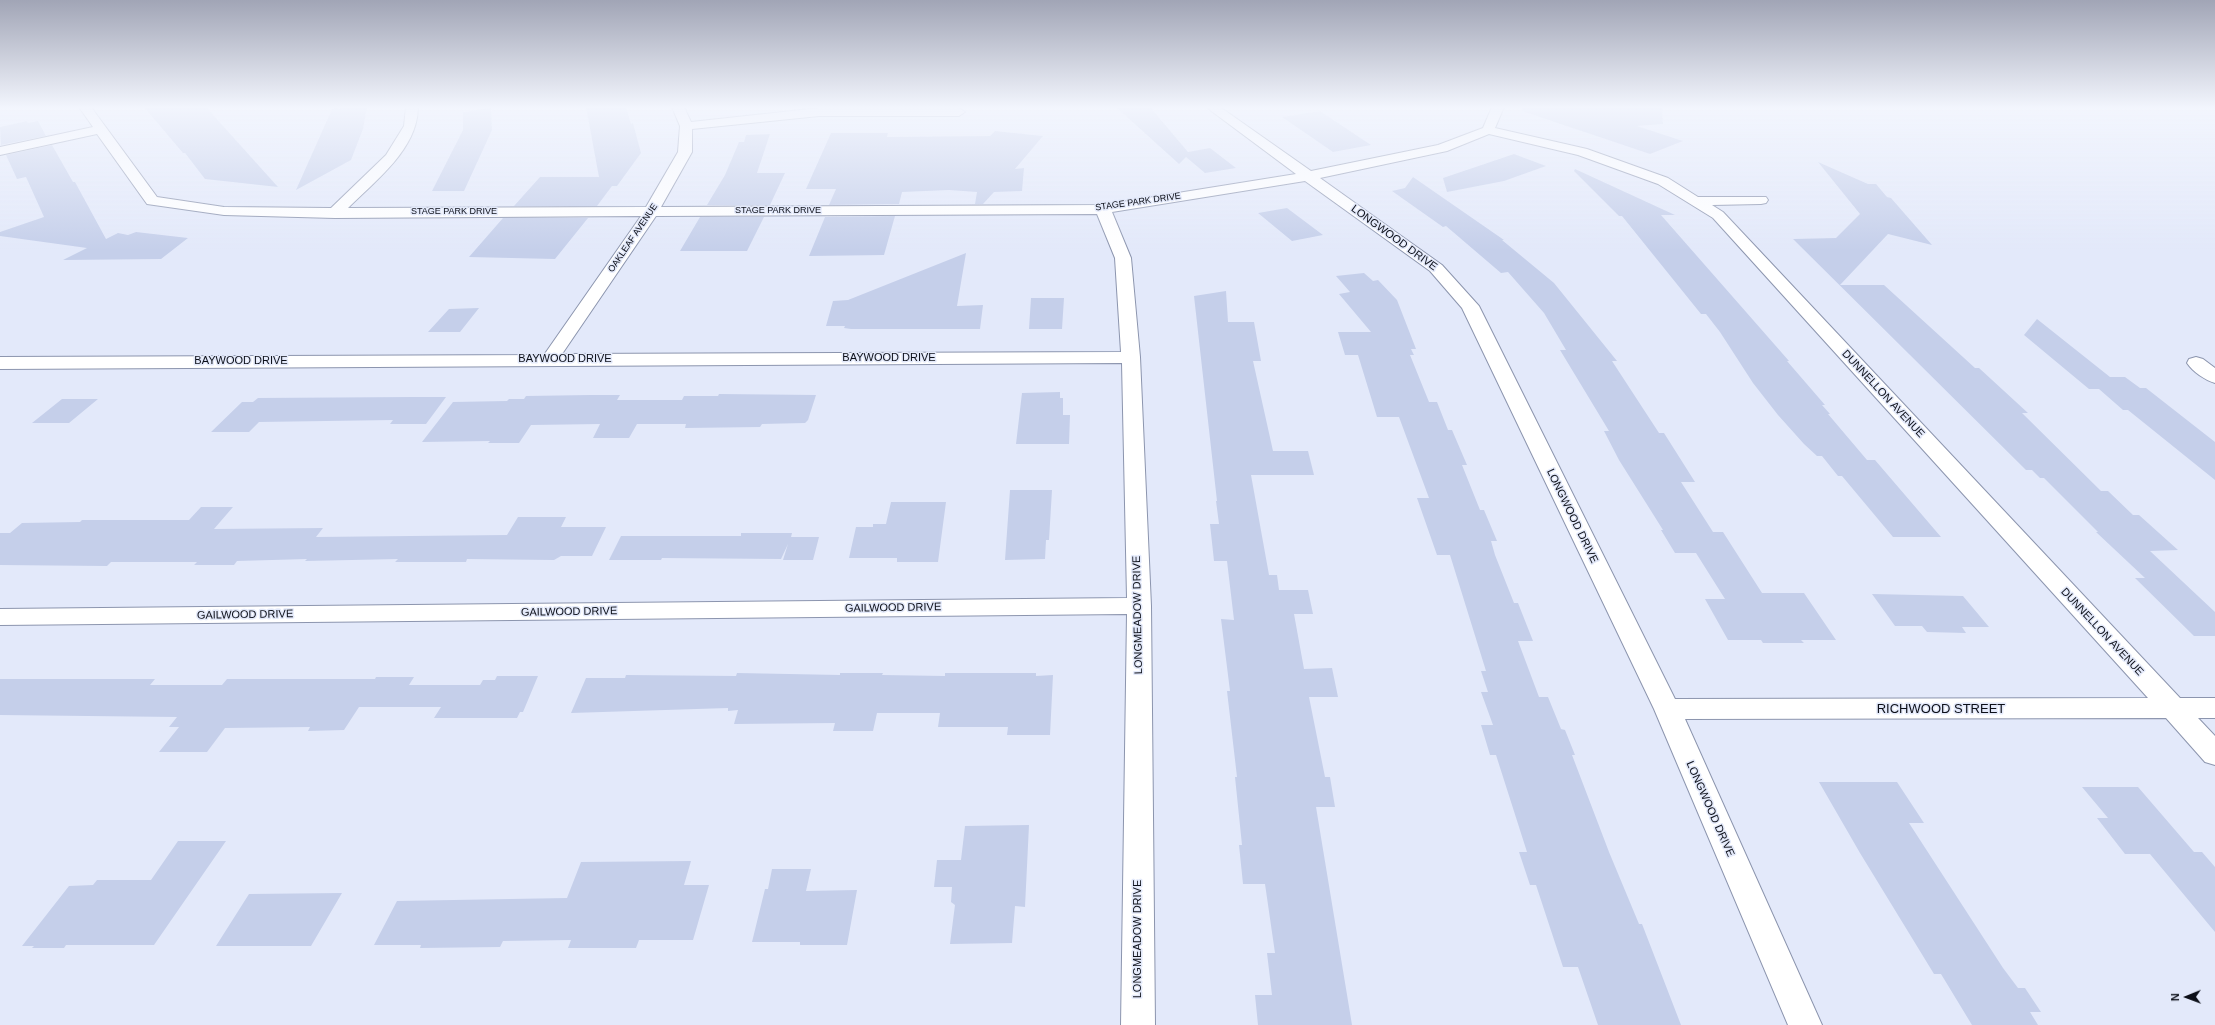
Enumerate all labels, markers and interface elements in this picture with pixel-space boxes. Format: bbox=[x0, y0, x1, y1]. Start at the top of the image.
street label: STAGE PARK DRIVE bbox=[1095, 191, 1181, 213]
street label: OAKLEAF AVENUE bbox=[606, 202, 660, 274]
street label: LONGWOOD DRIVE bbox=[1348, 202, 1440, 274]
street label: STAGE PARK DRIVE bbox=[735, 206, 821, 216]
street label: STAGE PARK DRIVE bbox=[411, 207, 497, 217]
street label: DUNNELLON AVENUE bbox=[1839, 347, 1927, 441]
street label: BAYWOOD DRIVE bbox=[842, 351, 936, 365]
street label: BAYWOOD DRIVE bbox=[518, 352, 612, 366]
street label: BAYWOOD DRIVE bbox=[194, 354, 288, 368]
street label: LONGWOOD DRIVE bbox=[1543, 467, 1601, 565]
street label: LONGMEADOW DRIVE bbox=[1130, 556, 1146, 674]
street label: DUNNELLON AVENUE bbox=[2058, 585, 2146, 679]
street label: GAILWOOD DRIVE bbox=[845, 601, 941, 615]
street label: GAILWOOD DRIVE bbox=[521, 605, 617, 619]
street label: GAILWOOD DRIVE bbox=[197, 608, 293, 622]
street label: RICHWOOD STREET bbox=[1877, 701, 2005, 717]
street label: LONGWOOD DRIVE bbox=[1683, 759, 1737, 859]
street label: LONGMEADOW DRIVE bbox=[1131, 880, 1145, 998]
north arrow bbox=[2167, 977, 2207, 1017]
text: N bbox=[2169, 993, 2181, 1001]

